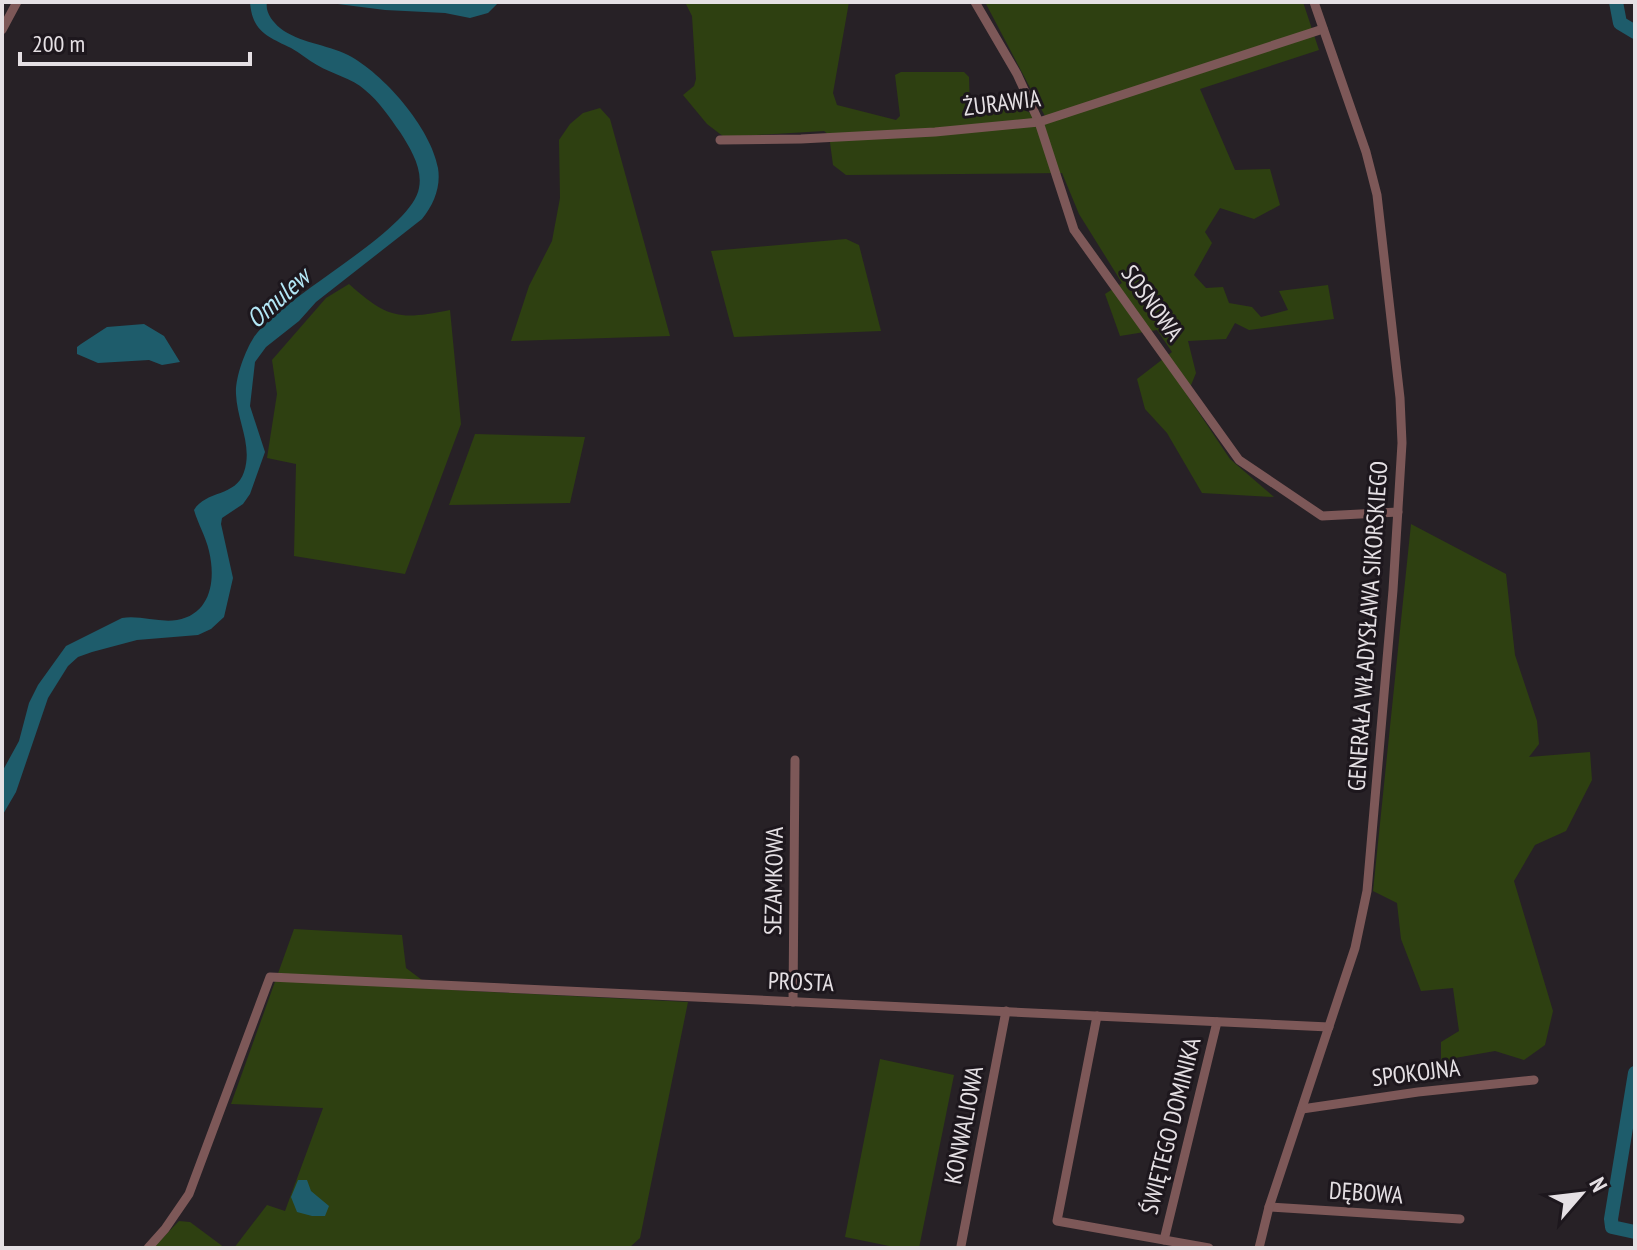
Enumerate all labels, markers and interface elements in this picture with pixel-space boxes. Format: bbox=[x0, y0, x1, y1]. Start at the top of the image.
scale bar bbox=[20, 16, 250, 66]
text: 200 m bbox=[32, 28, 85, 59]
street label: ŻURAWIA bbox=[961, 82, 1043, 123]
water label: Omulew bbox=[239, 258, 319, 335]
street label: SOSNOWA bbox=[1115, 259, 1191, 347]
street label: GENERAŁA WŁADYSŁAWA SIKORSKIEGO bbox=[1341, 460, 1394, 792]
street label: SEZAMKOWA bbox=[757, 826, 790, 935]
street label: PROSTA bbox=[768, 965, 835, 998]
street label: ŚWIĘTEGO DOMINIKA bbox=[1134, 1034, 1208, 1218]
street label: SPOKOJNA bbox=[1370, 1052, 1462, 1093]
street label: KONWALIOWA bbox=[937, 1063, 990, 1187]
north arrow bbox=[1541, 1154, 1621, 1234]
text: N bbox=[1584, 1173, 1614, 1196]
street label: DĘBOWA bbox=[1328, 1174, 1405, 1211]

